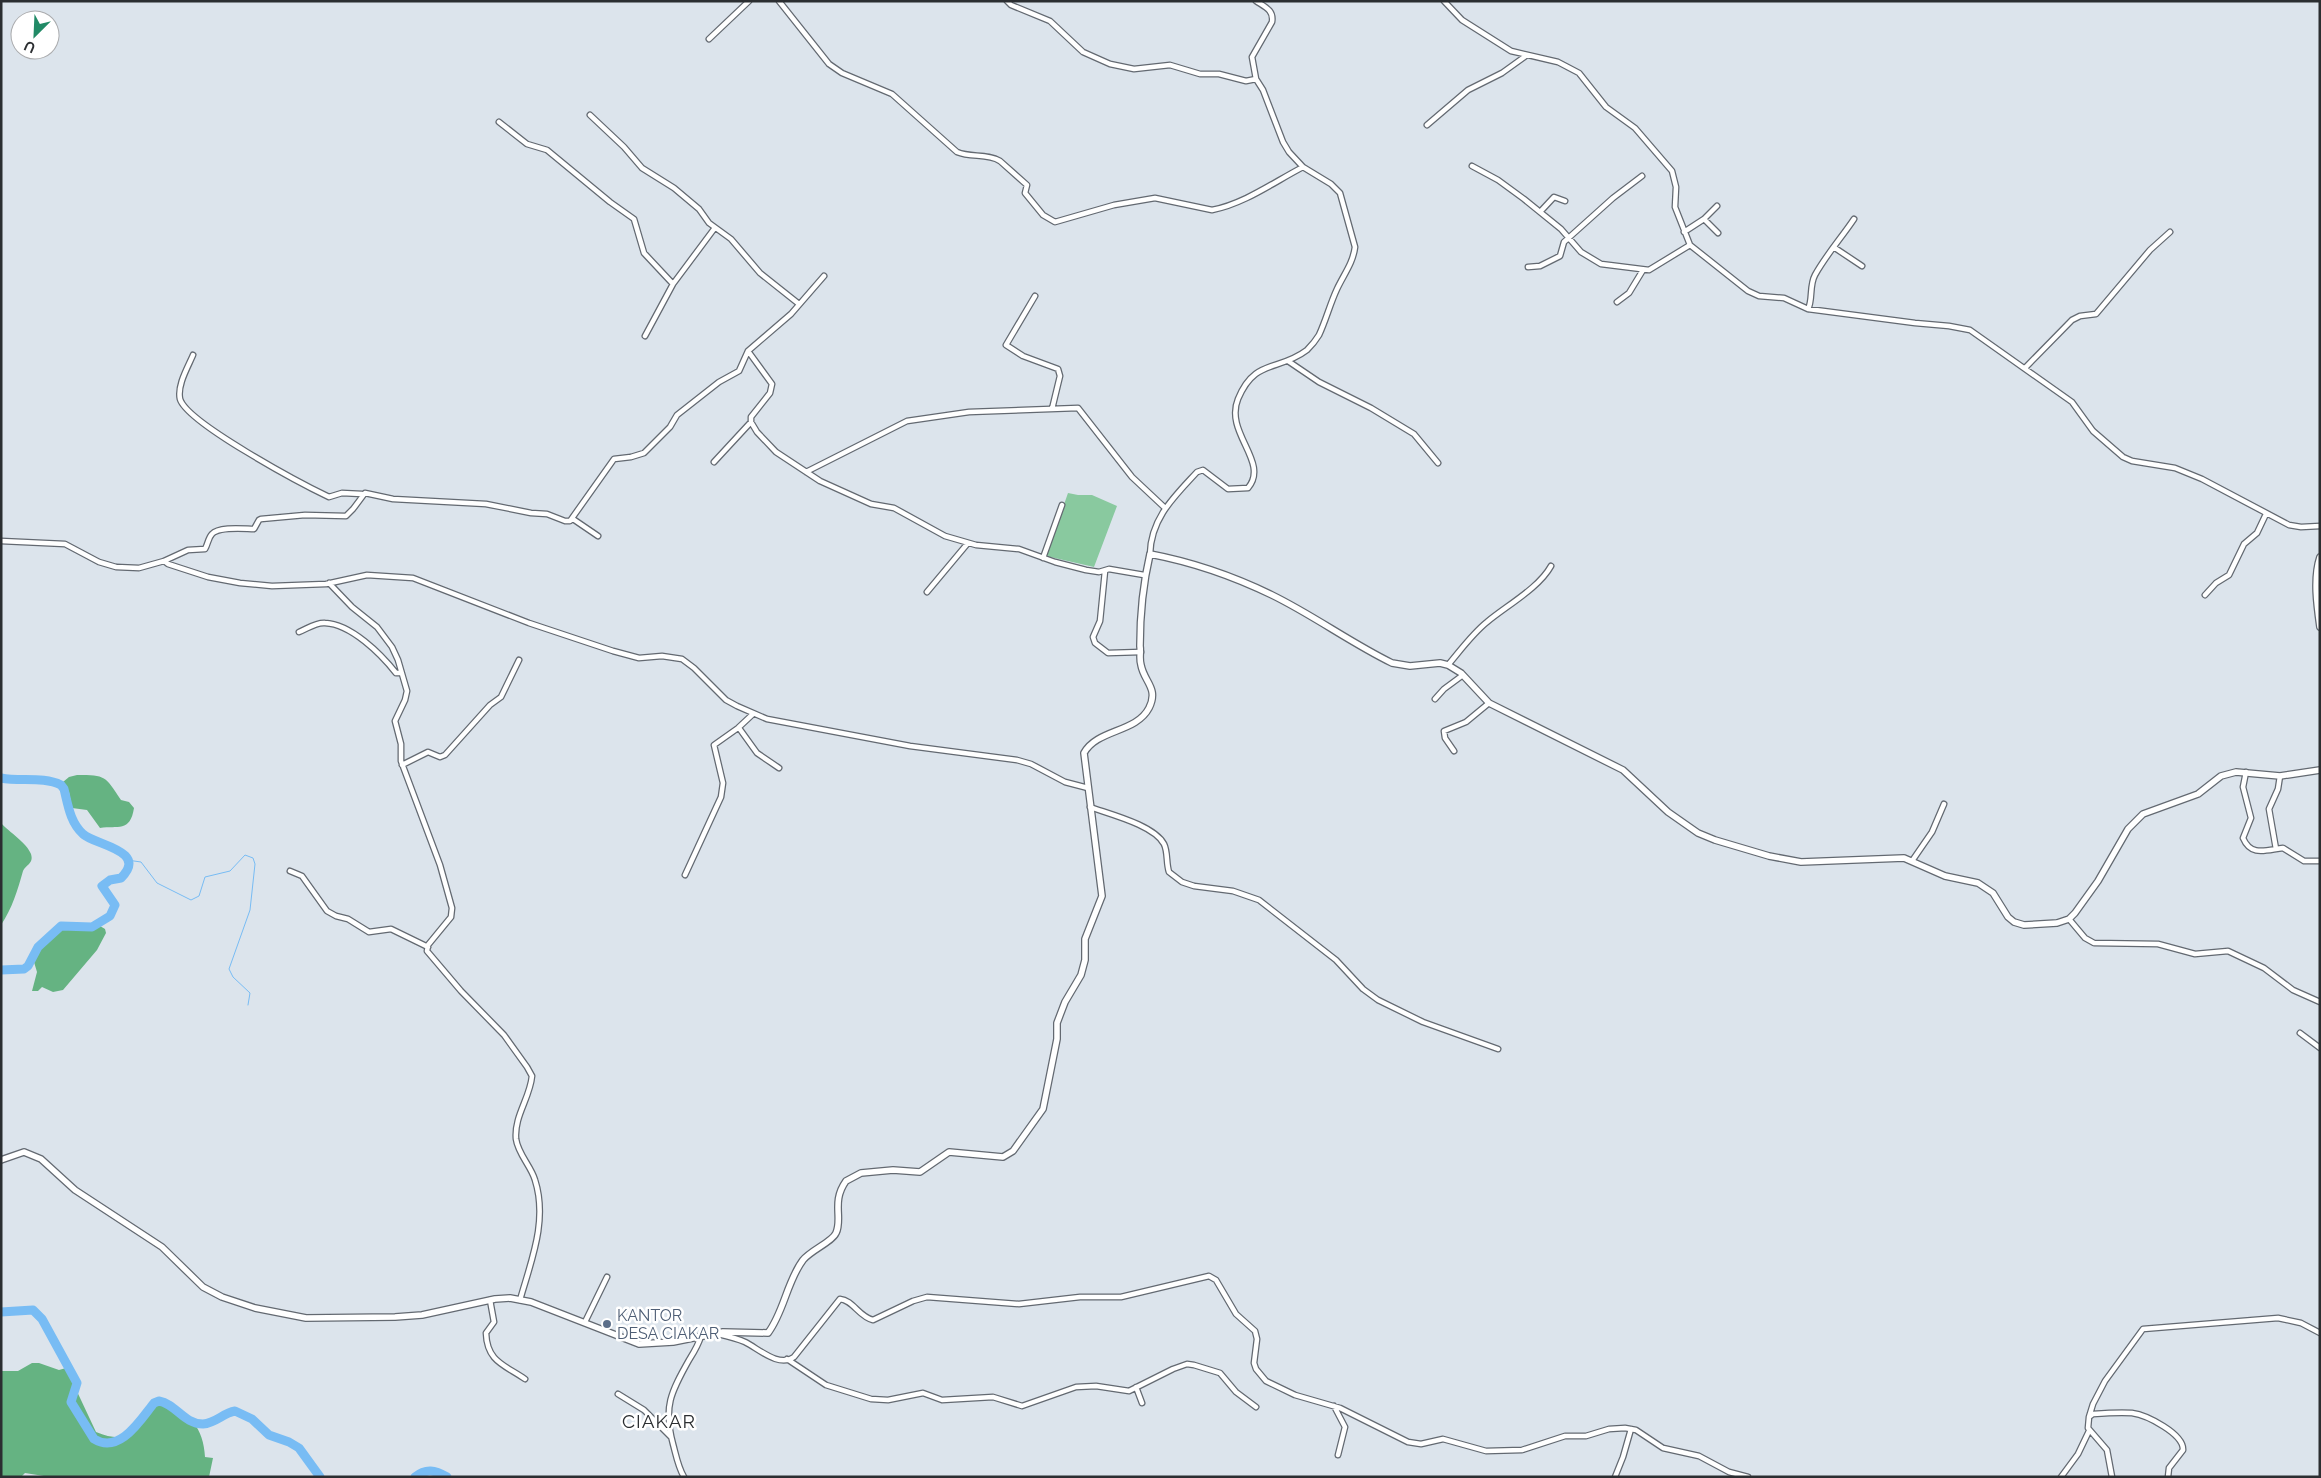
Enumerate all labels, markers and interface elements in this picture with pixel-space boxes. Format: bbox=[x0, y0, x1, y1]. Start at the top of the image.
north arrow bbox=[10, 10, 60, 60]
text: U bbox=[22, 37, 38, 56]
place label: KANTOR DESA CIAKAR bbox=[617, 1306, 719, 1343]
marker: KANTOR DESA CIAKAR bbox=[601, 1318, 613, 1330]
district label: CIAKAR bbox=[622, 1410, 696, 1432]

